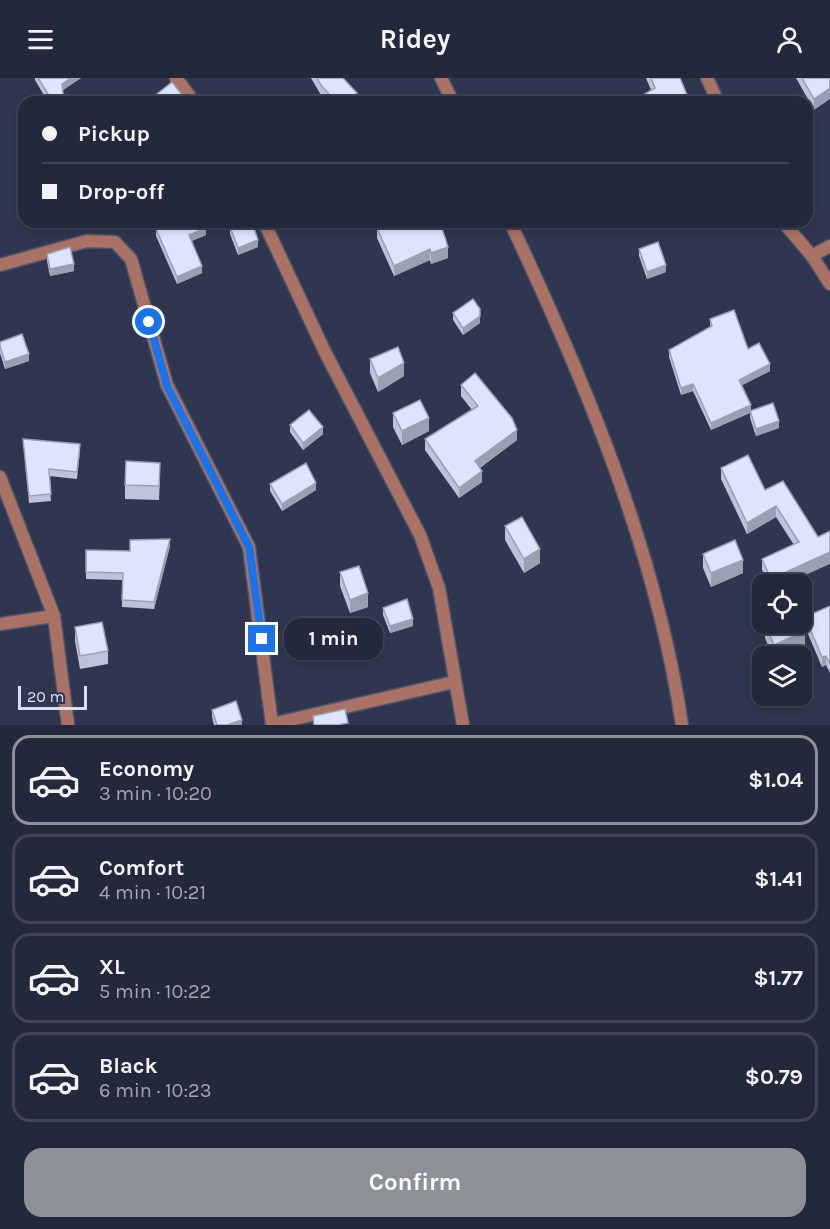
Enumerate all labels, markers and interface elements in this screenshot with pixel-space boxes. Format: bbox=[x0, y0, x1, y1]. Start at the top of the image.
icon: menu bbox=[24, 23, 57, 56]
text: Ridey bbox=[380, 23, 450, 55]
icon: person bbox=[773, 23, 806, 56]
text: Pickup bbox=[78, 121, 150, 147]
text: Drop-off bbox=[78, 179, 164, 205]
route start bbox=[135, 308, 162, 335]
map controls bbox=[752, 574, 812, 706]
button: locate bbox=[752, 574, 812, 634]
callout: 1 min bbox=[283, 618, 382, 660]
route end bbox=[248, 625, 275, 652]
text: 1 min bbox=[308, 627, 359, 650]
button: layers bbox=[752, 646, 812, 706]
scale bar bbox=[18, 683, 87, 710]
text: 20 m bbox=[27, 687, 65, 706]
icon: car bbox=[27, 753, 81, 807]
text: Economy bbox=[99, 756, 194, 782]
text: $1.04 bbox=[748, 767, 803, 793]
text: 3 min · 10:20 bbox=[99, 782, 212, 805]
icon: car bbox=[27, 852, 81, 906]
text: Comfort bbox=[99, 855, 184, 881]
text: $1.41 bbox=[754, 866, 803, 892]
text: 4 min · 10:21 bbox=[99, 881, 206, 904]
icon: car bbox=[27, 951, 81, 1005]
text: XL bbox=[99, 954, 125, 980]
text: $1.77 bbox=[753, 965, 803, 991]
text: 5 min · 10:22 bbox=[99, 980, 211, 1003]
icon: car bbox=[27, 1050, 81, 1104]
text: Black bbox=[99, 1053, 158, 1079]
text: $0.79 bbox=[745, 1064, 803, 1090]
text: 6 min · 10:23 bbox=[99, 1079, 212, 1102]
button: Confirm bbox=[24, 1148, 806, 1217]

